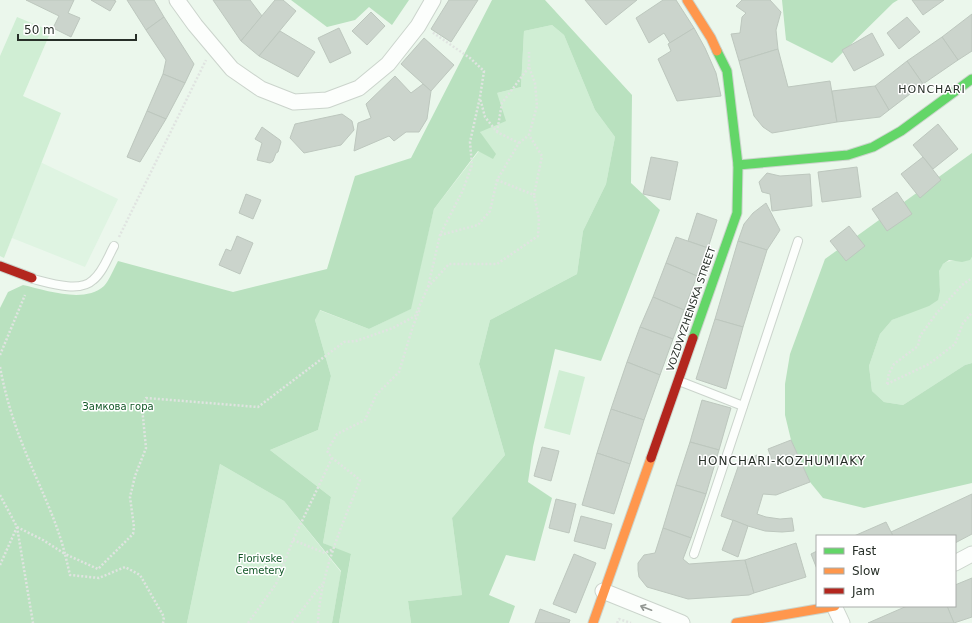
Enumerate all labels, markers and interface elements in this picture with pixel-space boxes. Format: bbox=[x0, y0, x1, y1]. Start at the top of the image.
scale bar bbox=[18, 16, 136, 42]
text: 50 m bbox=[24, 23, 55, 37]
district label: HONCHARI bbox=[898, 83, 966, 96]
street label: VOZDVYZHENSKA STREET bbox=[664, 244, 718, 373]
park label: Замкова гора bbox=[82, 401, 154, 412]
district label: HONCHARI-KOZHUMIAKY bbox=[698, 454, 866, 468]
legend bbox=[816, 535, 956, 607]
text: Fast bbox=[852, 544, 876, 558]
park label: Florivske Cemetery bbox=[235, 553, 285, 576]
text: Slow bbox=[852, 564, 880, 578]
text: Jam bbox=[851, 584, 875, 598]
one-way arrow bbox=[640, 604, 652, 612]

